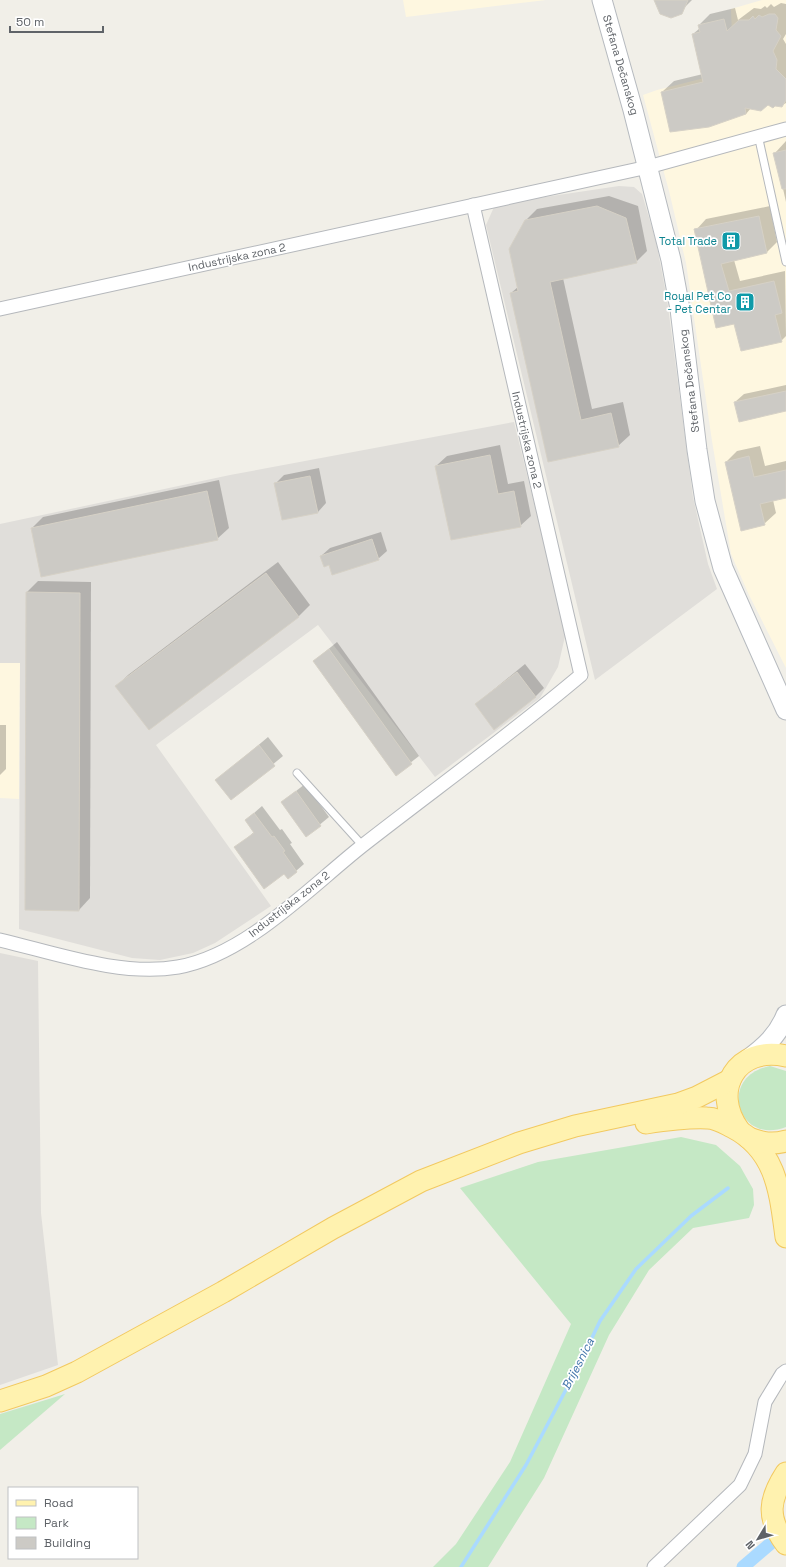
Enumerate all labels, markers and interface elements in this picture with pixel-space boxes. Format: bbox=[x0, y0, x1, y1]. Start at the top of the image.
scale bar bbox=[10, 8, 103, 34]
street label: Stefana Dečanskog bbox=[600, 13, 642, 117]
text: 50 m bbox=[16, 14, 44, 30]
building icon: Total Trade bbox=[720, 230, 742, 252]
place label: Total Trade bbox=[659, 234, 717, 248]
street label: Industrijska zona 2 bbox=[187, 240, 287, 274]
place label: Royal Pet Co - Pet Centar bbox=[664, 289, 731, 316]
building icon: Royal Pet Co - Pet Centar bbox=[734, 291, 756, 313]
street label: Stefana Dečanskog bbox=[676, 329, 702, 433]
street label: Industrijska zona 2 bbox=[509, 390, 545, 490]
street label: Industrijska zona 2 bbox=[246, 868, 333, 940]
water label: Brijesnica bbox=[558, 1335, 598, 1393]
legend bbox=[8, 1487, 138, 1559]
text: Road bbox=[44, 1495, 73, 1511]
text: Park bbox=[44, 1515, 69, 1531]
north arrow bbox=[738, 1519, 778, 1559]
text: Building bbox=[44, 1535, 91, 1551]
text: N bbox=[742, 1538, 758, 1552]

